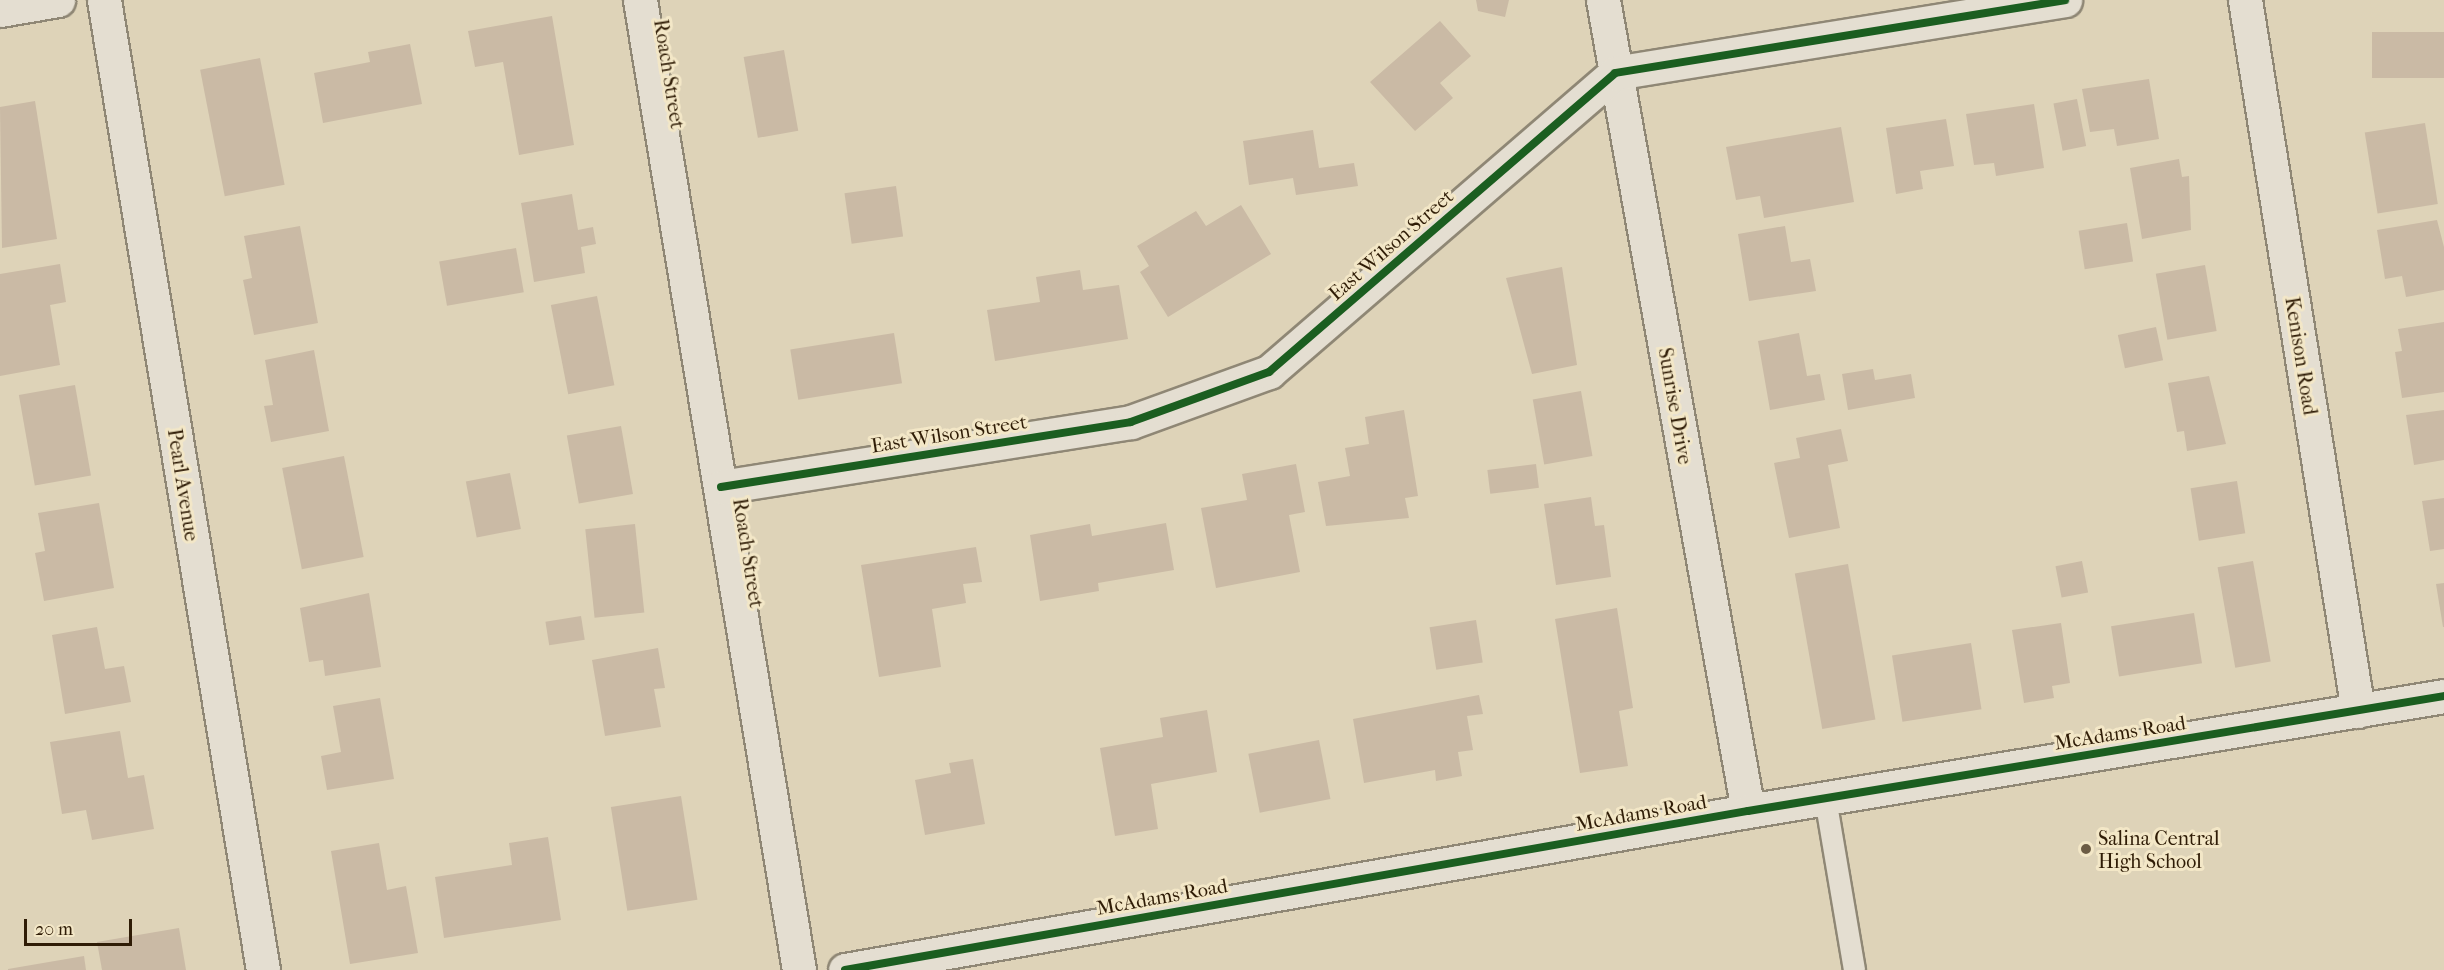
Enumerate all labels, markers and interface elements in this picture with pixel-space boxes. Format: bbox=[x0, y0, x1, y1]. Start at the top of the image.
street label: Roach Street bbox=[648, 17, 690, 131]
street label: East Wilson Street bbox=[1324, 184, 1458, 306]
street label: Kenison Road bbox=[2280, 295, 2322, 417]
street label: Sunrise Drive bbox=[1653, 346, 1697, 466]
street label: East Wilson Street bbox=[869, 410, 1029, 458]
street label: Pearl Avenue bbox=[162, 427, 204, 543]
street label: Roach Street bbox=[727, 496, 769, 610]
street label: McAdams Road bbox=[2053, 711, 2187, 755]
street label: McAdams Road bbox=[1574, 790, 1708, 836]
place label: Salina Central High School bbox=[2098, 826, 2219, 873]
marker: Salina Central High School bbox=[2079, 842, 2093, 856]
street label: McAdams Road bbox=[1095, 874, 1229, 920]
scale bar bbox=[27, 907, 135, 945]
text: 20 m bbox=[35, 919, 73, 940]

